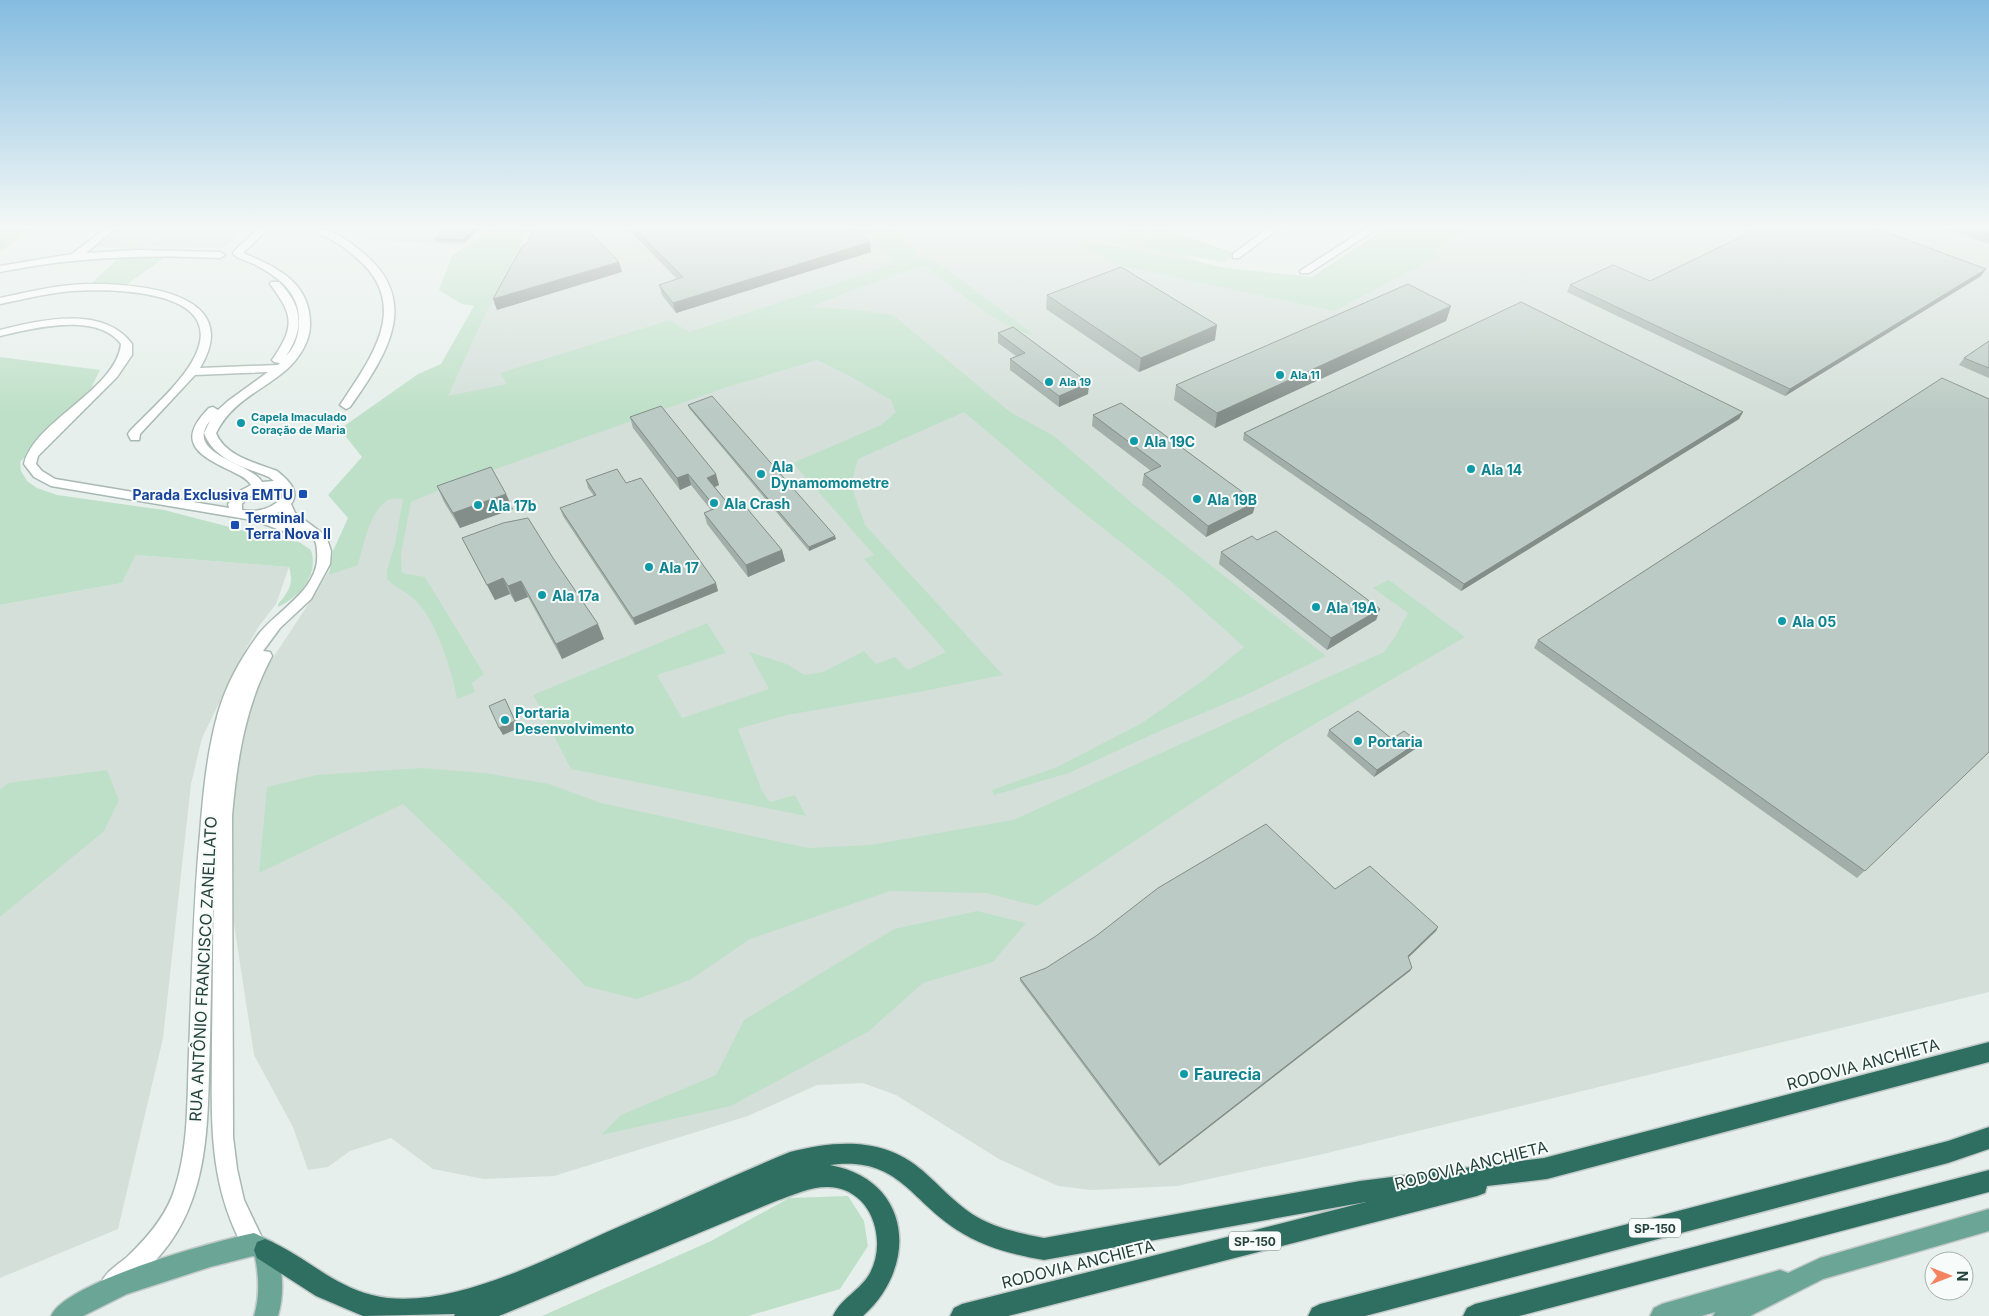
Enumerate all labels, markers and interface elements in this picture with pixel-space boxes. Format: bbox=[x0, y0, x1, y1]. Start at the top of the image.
place label: Ala 11 bbox=[1290, 368, 1320, 382]
marker: Ala 11 bbox=[1274, 369, 1286, 381]
place label: Ala 19 bbox=[1059, 375, 1091, 389]
marker: Ala 19 bbox=[1043, 376, 1055, 388]
place label: Capela Imaculado Coração de Maria bbox=[251, 410, 347, 437]
marker: Capela Imaculado Coração de Maria bbox=[235, 417, 247, 429]
place label: Ala 19C bbox=[1144, 433, 1195, 450]
marker: Ala 19C bbox=[1128, 435, 1140, 447]
place label: Ala Dynamomometre bbox=[771, 458, 889, 491]
place label: Ala 14 bbox=[1481, 461, 1522, 478]
marker: Ala 14 bbox=[1465, 463, 1477, 475]
marker: Ala Dynamomometre bbox=[755, 468, 767, 480]
place label: Parada Exclusiva EMTU bbox=[133, 486, 293, 503]
marker: Parada Exclusiva EMTU bbox=[297, 488, 309, 500]
place label: Ala 19B bbox=[1207, 491, 1257, 508]
marker: Ala 19B bbox=[1191, 493, 1203, 505]
place label: Ala Crash bbox=[724, 495, 790, 512]
place label: Ala 17b bbox=[488, 497, 537, 514]
marker: Ala Crash bbox=[708, 497, 720, 509]
marker: Ala 17b bbox=[472, 499, 484, 511]
place label: Terminal Terra Nova II bbox=[245, 509, 331, 542]
marker: Terminal Terra Nova II bbox=[229, 519, 241, 531]
place label: Ala 17 bbox=[659, 559, 699, 576]
marker: Ala 17 bbox=[643, 561, 655, 573]
place label: Ala 17a bbox=[552, 587, 599, 604]
marker: Ala 17a bbox=[536, 589, 548, 601]
place label: Ala 19A bbox=[1326, 599, 1378, 616]
marker: Ala 19A bbox=[1310, 601, 1322, 613]
place label: Ala 05 bbox=[1792, 613, 1836, 630]
marker: Ala 05 bbox=[1776, 615, 1788, 627]
place label: Portaria Desenvolvimento bbox=[515, 704, 635, 737]
marker: Portaria Desenvolvimento bbox=[499, 714, 511, 726]
place label: Portaria bbox=[1368, 733, 1423, 750]
marker: Portaria bbox=[1352, 735, 1364, 747]
street label: RUA ANTÔNIO FRANCISCO ZANELLATO bbox=[185, 816, 221, 1122]
street label: RODOVIA ANCHIETA bbox=[1784, 1034, 1942, 1094]
place label: Faurecia bbox=[1194, 1064, 1261, 1084]
marker: Faurecia bbox=[1178, 1068, 1190, 1080]
street label: RODOVIA ANCHIETA bbox=[1392, 1136, 1550, 1194]
road number: SP-150 bbox=[1629, 1218, 1681, 1238]
road number: SP-150 bbox=[1229, 1232, 1281, 1250]
street label: RODOVIA ANCHIETA bbox=[999, 1235, 1157, 1293]
north arrow bbox=[1924, 1251, 1974, 1301]
text: N bbox=[1954, 1271, 1971, 1281]

